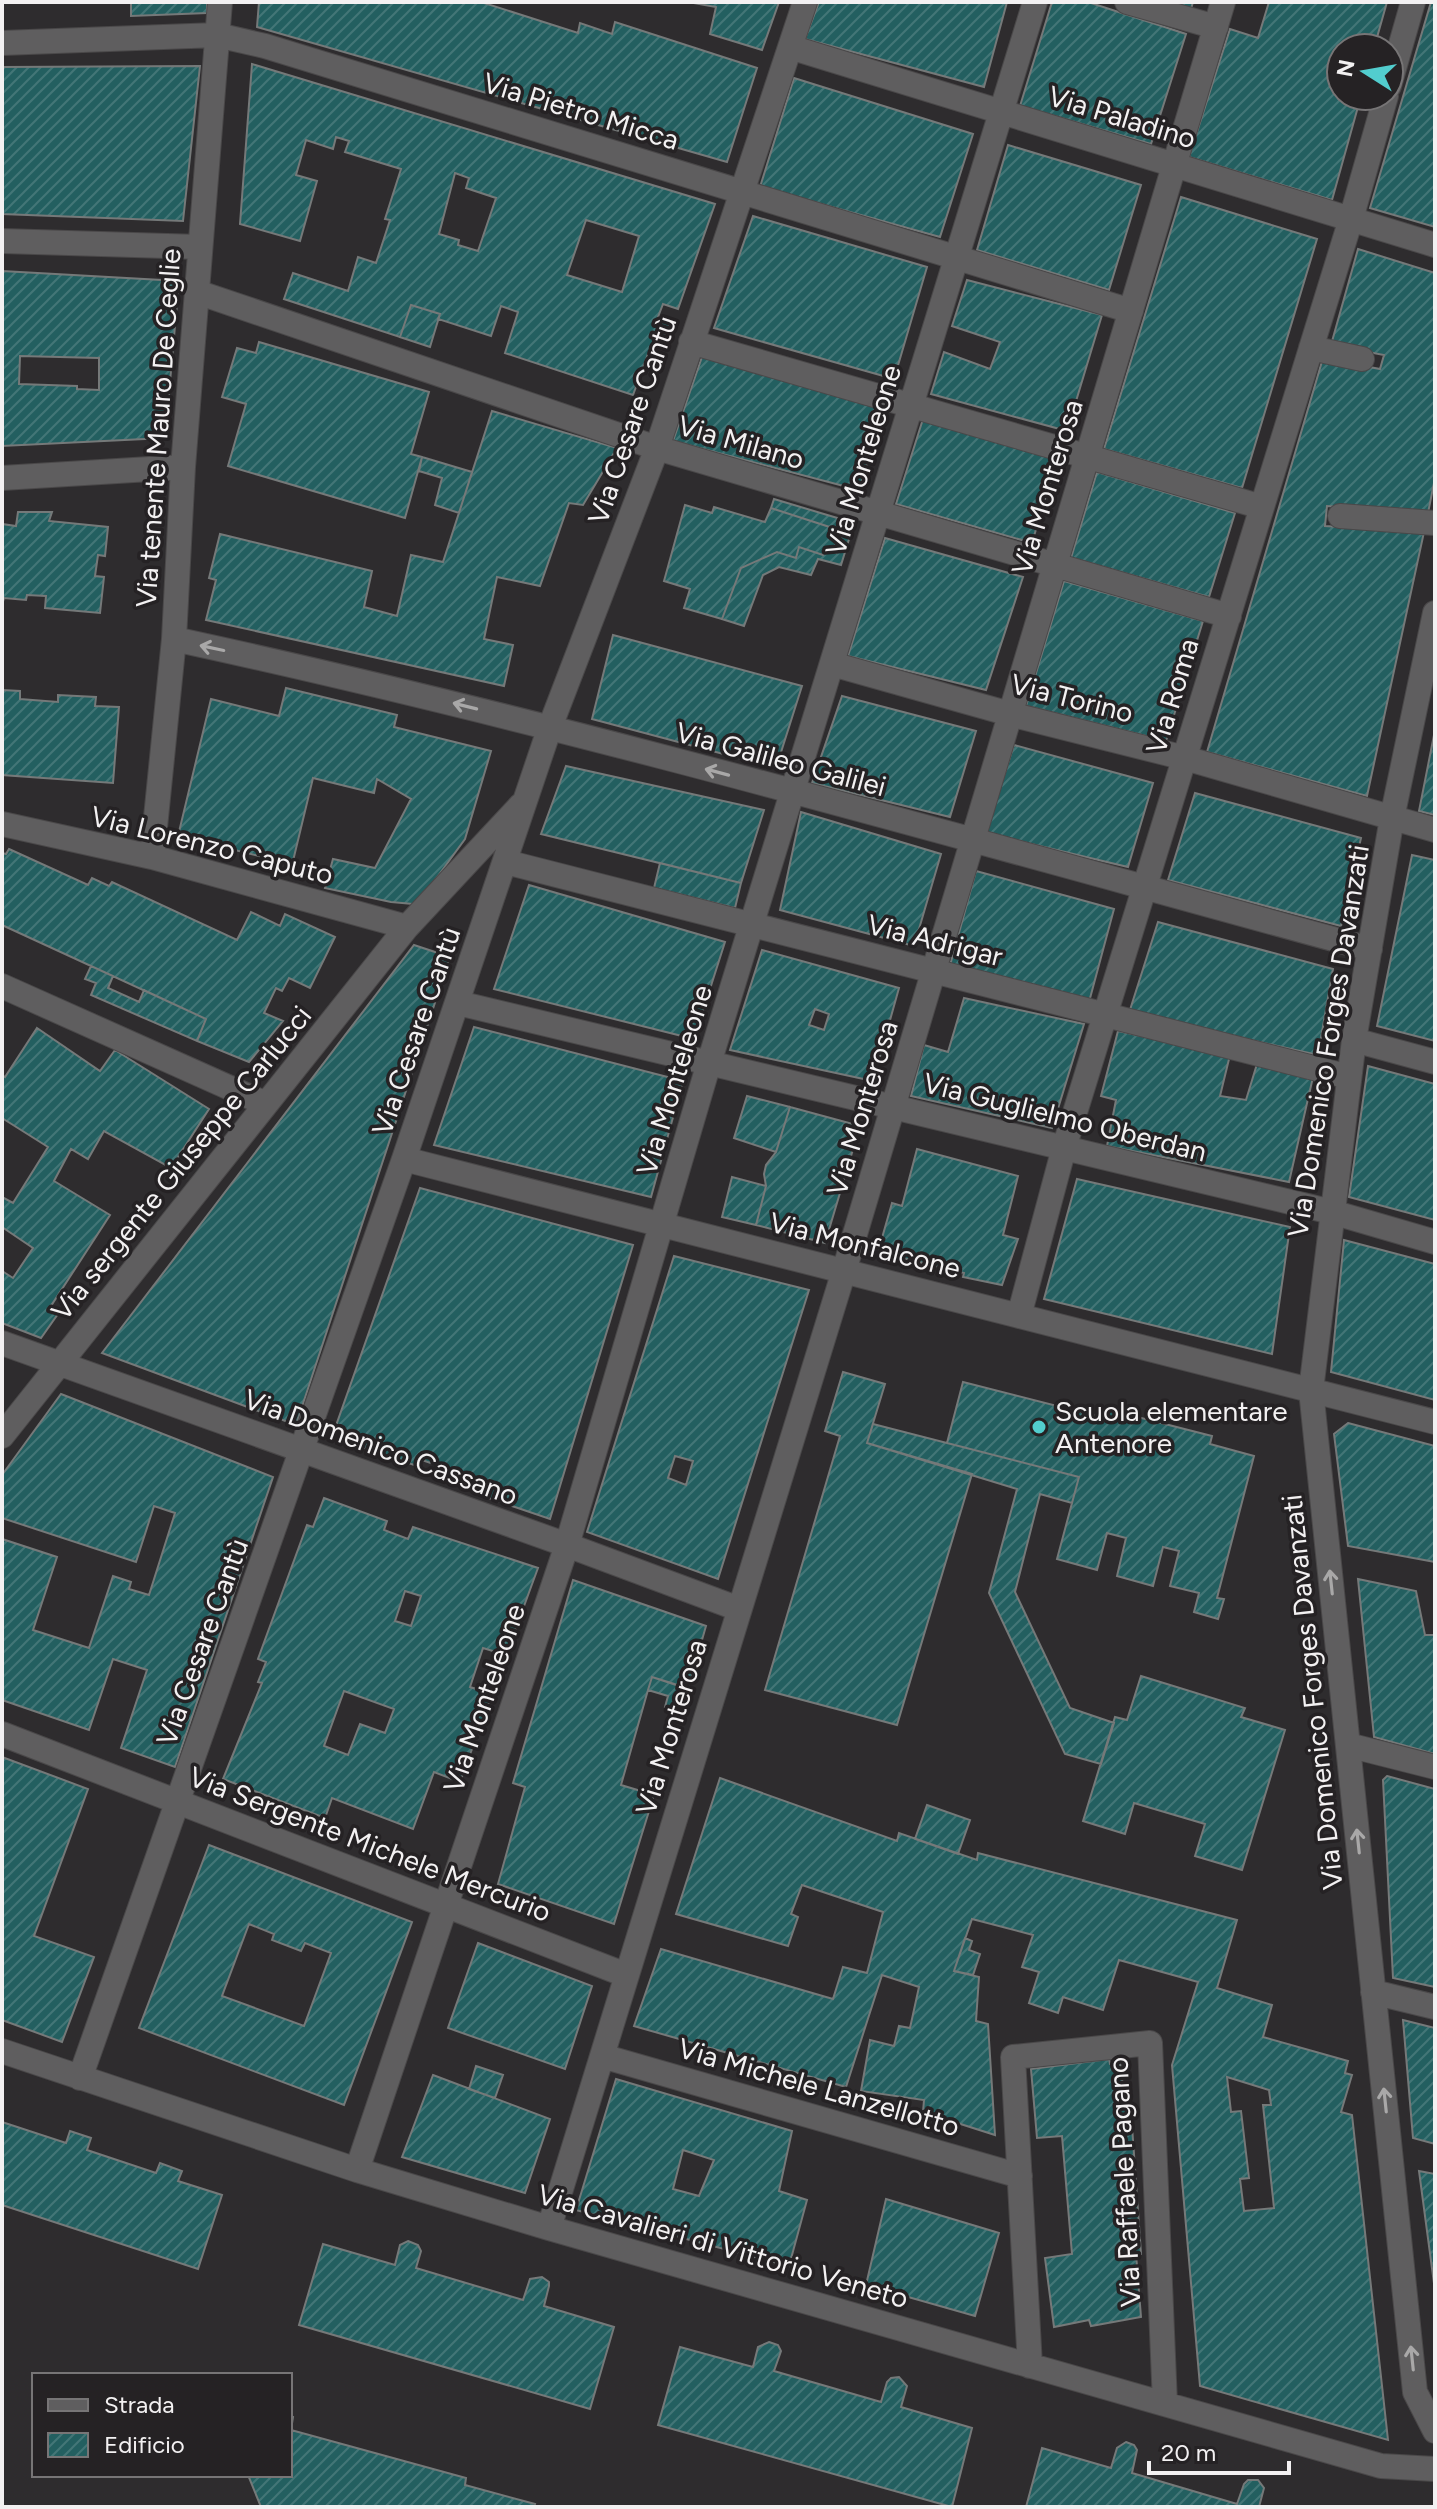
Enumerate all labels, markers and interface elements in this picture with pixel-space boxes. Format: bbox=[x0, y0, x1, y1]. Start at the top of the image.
north arrow bbox=[1325, 32, 1405, 112]
text: N bbox=[1331, 57, 1361, 79]
street label: Via Pietro Micca bbox=[479, 65, 683, 157]
street label: Via Paladino bbox=[1044, 78, 1200, 156]
street label: Via tenente Mauro De Ceglie bbox=[128, 247, 188, 609]
street label: Via Cesare Cantù bbox=[580, 311, 684, 529]
street label: Via Monteleone bbox=[818, 361, 908, 559]
street label: Via Monterosa bbox=[1004, 395, 1090, 579]
street label: Via Milano bbox=[674, 408, 808, 476]
street label: Via Roma bbox=[1138, 634, 1206, 758]
one-way arrow bbox=[200, 639, 225, 654]
street label: Via Torino bbox=[1007, 666, 1137, 730]
one-way arrow bbox=[453, 698, 479, 713]
street label: Via Galileo Galilei bbox=[672, 715, 890, 803]
one-way arrow bbox=[704, 764, 730, 779]
street label: Via Lorenzo Caputo bbox=[87, 798, 337, 892]
street label: Via Domenico Forges Davanzati bbox=[1280, 842, 1376, 1240]
street label: Via Adrigar bbox=[864, 907, 1007, 973]
street label: Via Cesare Cantù bbox=[364, 922, 468, 1140]
street label: Via Monteleone bbox=[629, 981, 719, 1179]
street label: Via sergente Giuseppe Carlucci bbox=[44, 999, 318, 1327]
street label: Via Monterosa bbox=[819, 1016, 905, 1200]
street label: Via Guglielmo Oberdan bbox=[920, 1065, 1210, 1169]
street label: Via Monfalcone bbox=[766, 1205, 964, 1285]
street label: Via Domenico Cassano bbox=[239, 1382, 523, 1512]
place label: Scuola elementare Antenore bbox=[1055, 1394, 1288, 1460]
marker: Scuola elementare Antenore bbox=[1030, 1418, 1048, 1436]
street label: Via Domenico Forges Davanzati bbox=[1274, 1493, 1350, 1891]
street label: Via Cesare Cantù bbox=[149, 1534, 255, 1750]
one-way arrow bbox=[1323, 1570, 1338, 1596]
street label: Via Monteleone bbox=[436, 1599, 532, 1797]
street label: Via Monterosa bbox=[628, 1635, 714, 1819]
street label: Via Sergente Michele Mercurio bbox=[184, 1759, 556, 1929]
one-way arrow bbox=[1350, 1828, 1365, 1855]
street label: Via Michele Lanzellotto bbox=[674, 2031, 964, 2143]
street label: Via Raffaele Pagano bbox=[1100, 2056, 1148, 2308]
one-way arrow bbox=[1377, 2087, 1392, 2114]
street label: Via Cavalieri di Vittorio Veneto bbox=[534, 2177, 912, 2315]
one-way arrow bbox=[1404, 2345, 1419, 2372]
legend bbox=[32, 2373, 292, 2477]
text: Strada bbox=[104, 2390, 174, 2419]
scale bar bbox=[1149, 2425, 1289, 2475]
text: Edificio bbox=[104, 2430, 185, 2459]
text: 20 m bbox=[1161, 2438, 1216, 2467]

